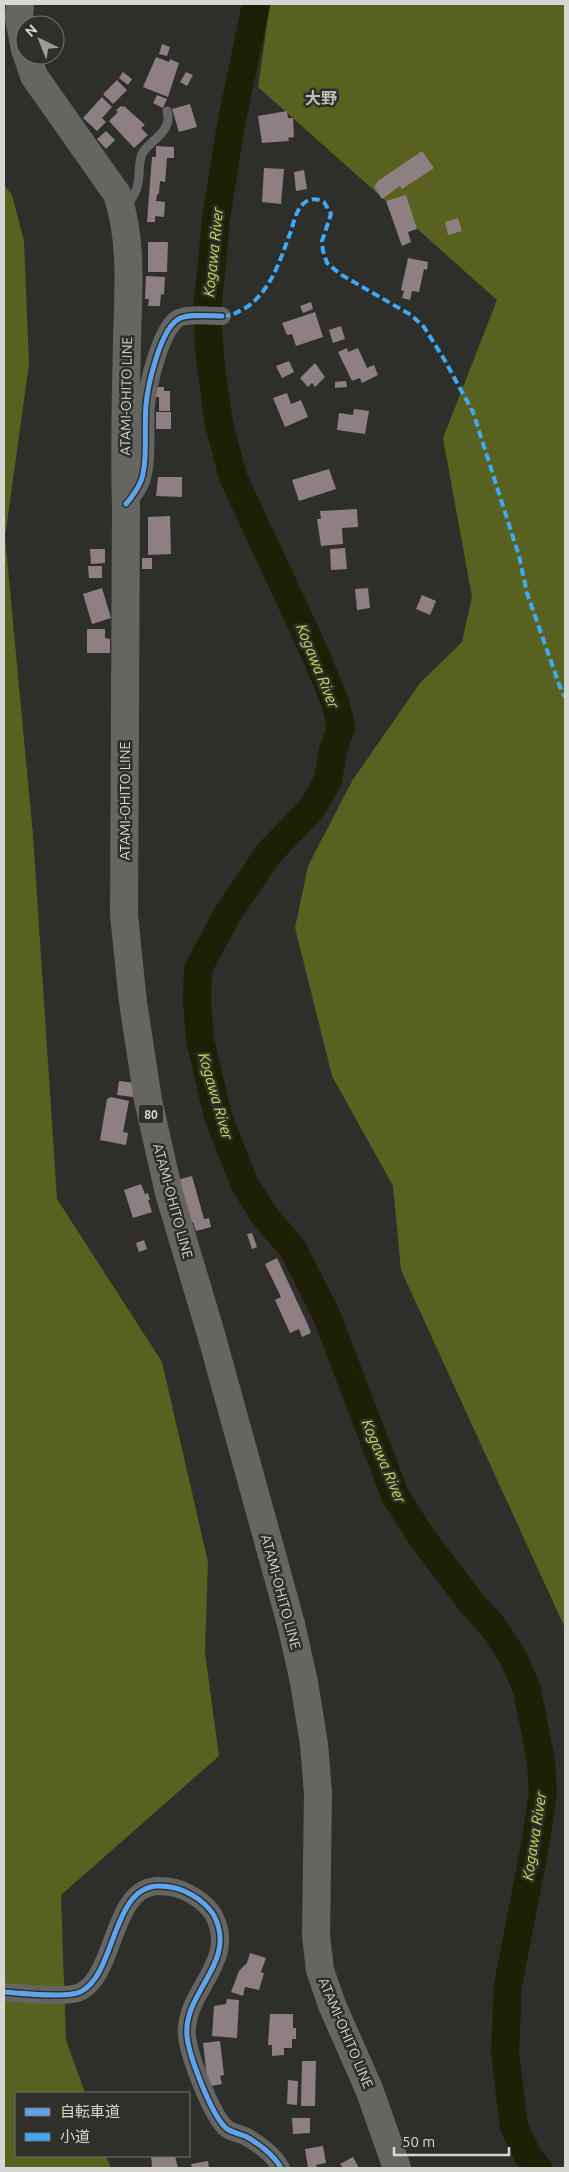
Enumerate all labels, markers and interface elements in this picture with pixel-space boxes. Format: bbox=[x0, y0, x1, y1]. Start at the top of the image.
north arrow bbox=[15, 15, 65, 65]
text: N bbox=[22, 21, 40, 40]
district label: 大野 bbox=[305, 89, 337, 107]
water label: Kogawa River bbox=[200, 205, 226, 297]
street label: ATAMI-OHITO LINE bbox=[117, 336, 135, 455]
water label: Kogawa River bbox=[293, 621, 343, 712]
street label: ATAMI-OHITO LINE bbox=[117, 742, 133, 860]
water label: Kogawa River bbox=[195, 1051, 237, 1143]
road number: 80 bbox=[138, 1104, 164, 1124]
street label: ATAMI-OHITO LINE bbox=[150, 1142, 196, 1261]
water label: Kogawa River bbox=[359, 1416, 410, 1507]
street label: ATAMI-OHITO LINE bbox=[258, 1533, 304, 1652]
water label: Kogawa River bbox=[519, 1789, 550, 1882]
street label: ATAMI-OHITO LINE bbox=[315, 1975, 377, 2091]
legend bbox=[15, 2092, 190, 2157]
text: 自転車道 bbox=[60, 2103, 120, 2120]
scale bar bbox=[394, 2124, 509, 2156]
text: 小道 bbox=[60, 2128, 90, 2145]
text: 50 m bbox=[402, 2133, 435, 2150]

